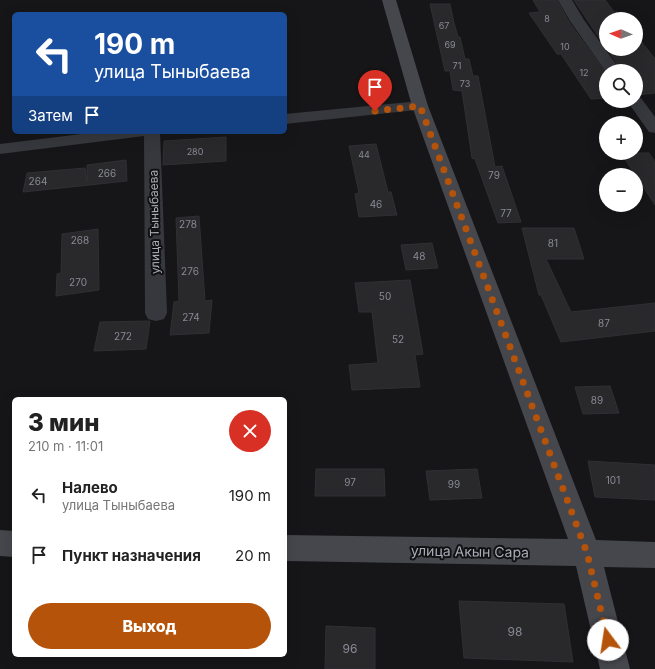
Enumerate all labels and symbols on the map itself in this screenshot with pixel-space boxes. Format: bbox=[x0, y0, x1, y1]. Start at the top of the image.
north arrow bbox=[599, 12, 643, 56]
house number: 8 bbox=[544, 13, 550, 24]
house number: 67 bbox=[439, 20, 449, 31]
house number: 69 bbox=[444, 39, 456, 50]
house number: 10 bbox=[560, 41, 570, 52]
house number: 71 bbox=[453, 60, 461, 71]
house number: 12 bbox=[579, 67, 589, 78]
pin bbox=[358, 70, 392, 111]
house number: 73 bbox=[460, 78, 471, 89]
house number: 280 bbox=[187, 146, 204, 157]
house number: 44 bbox=[358, 149, 370, 160]
house number: 266 bbox=[98, 167, 116, 179]
house number: 79 bbox=[488, 169, 500, 181]
street label: улица Тыныбаева bbox=[146, 170, 162, 274]
house number: 264 bbox=[29, 175, 47, 187]
house number: 46 bbox=[370, 198, 382, 210]
house number: 77 bbox=[500, 207, 512, 219]
house number: 278 bbox=[179, 218, 197, 230]
house number: 268 bbox=[71, 234, 89, 246]
house number: 81 bbox=[548, 237, 558, 249]
house number: 48 bbox=[413, 250, 425, 262]
house number: 276 bbox=[181, 265, 199, 277]
house number: 270 bbox=[69, 276, 87, 288]
house number: 50 bbox=[379, 290, 391, 302]
house number: 274 bbox=[182, 311, 200, 323]
house number: 87 bbox=[598, 317, 610, 329]
house number: 272 bbox=[114, 330, 132, 342]
house number: 52 bbox=[392, 333, 404, 345]
house number: 89 bbox=[591, 394, 603, 406]
house number: 101 bbox=[606, 474, 620, 486]
house number: 97 bbox=[344, 476, 356, 488]
house number: 99 bbox=[448, 478, 460, 490]
street label: улица Акын Сара bbox=[411, 541, 529, 561]
position arrow bbox=[587, 619, 629, 661]
house number: 98 bbox=[508, 624, 522, 639]
house number: 96 bbox=[343, 641, 357, 656]

